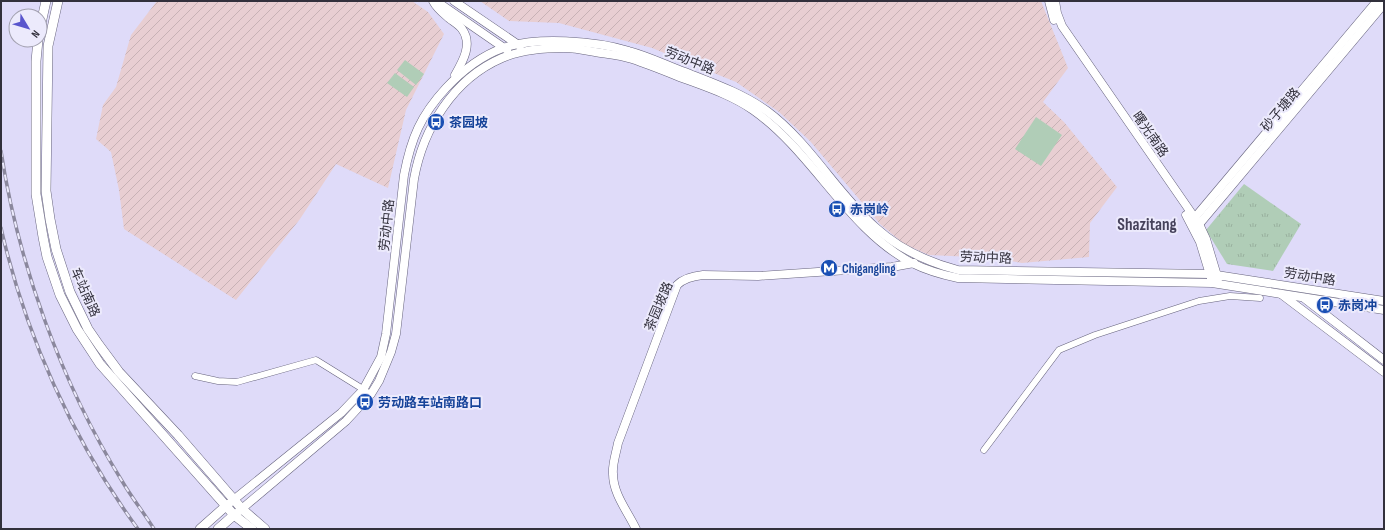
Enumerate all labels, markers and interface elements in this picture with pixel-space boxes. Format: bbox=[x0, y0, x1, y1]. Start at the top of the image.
north arrow bbox=[8, 8, 48, 48]
text: N bbox=[28, 28, 42, 40]
street label: 劳动中路 bbox=[663, 44, 717, 78]
street label: 砂子塘路 bbox=[1258, 85, 1304, 135]
street label: 曙光南路 bbox=[1129, 109, 1172, 160]
bus stop icon: 茶园坡 bbox=[426, 112, 446, 132]
place label: 茶园坡 bbox=[449, 115, 488, 131]
street label: 劳动中路 bbox=[376, 198, 398, 252]
bus stop icon: 赤岗岭 bbox=[827, 199, 847, 219]
place label: 赤岗岭 bbox=[850, 202, 889, 218]
district label: Shazitang bbox=[1117, 215, 1177, 235]
street label: 劳动中路 bbox=[960, 249, 1012, 267]
metro station icon: Chigangling bbox=[819, 258, 839, 278]
place label: Chigangling bbox=[842, 261, 896, 277]
street label: 车站南路 bbox=[67, 265, 103, 319]
street label: 劳动中路 bbox=[1283, 265, 1337, 289]
street label: 茶园坡路 bbox=[641, 279, 676, 333]
bus stop icon: 赤岗冲 bbox=[1315, 295, 1335, 315]
place label: 赤岗冲 bbox=[1338, 298, 1377, 314]
bus stop icon: 劳动路车站南路口 bbox=[355, 392, 375, 412]
place label: 劳动路车站南路口 bbox=[378, 395, 482, 411]

